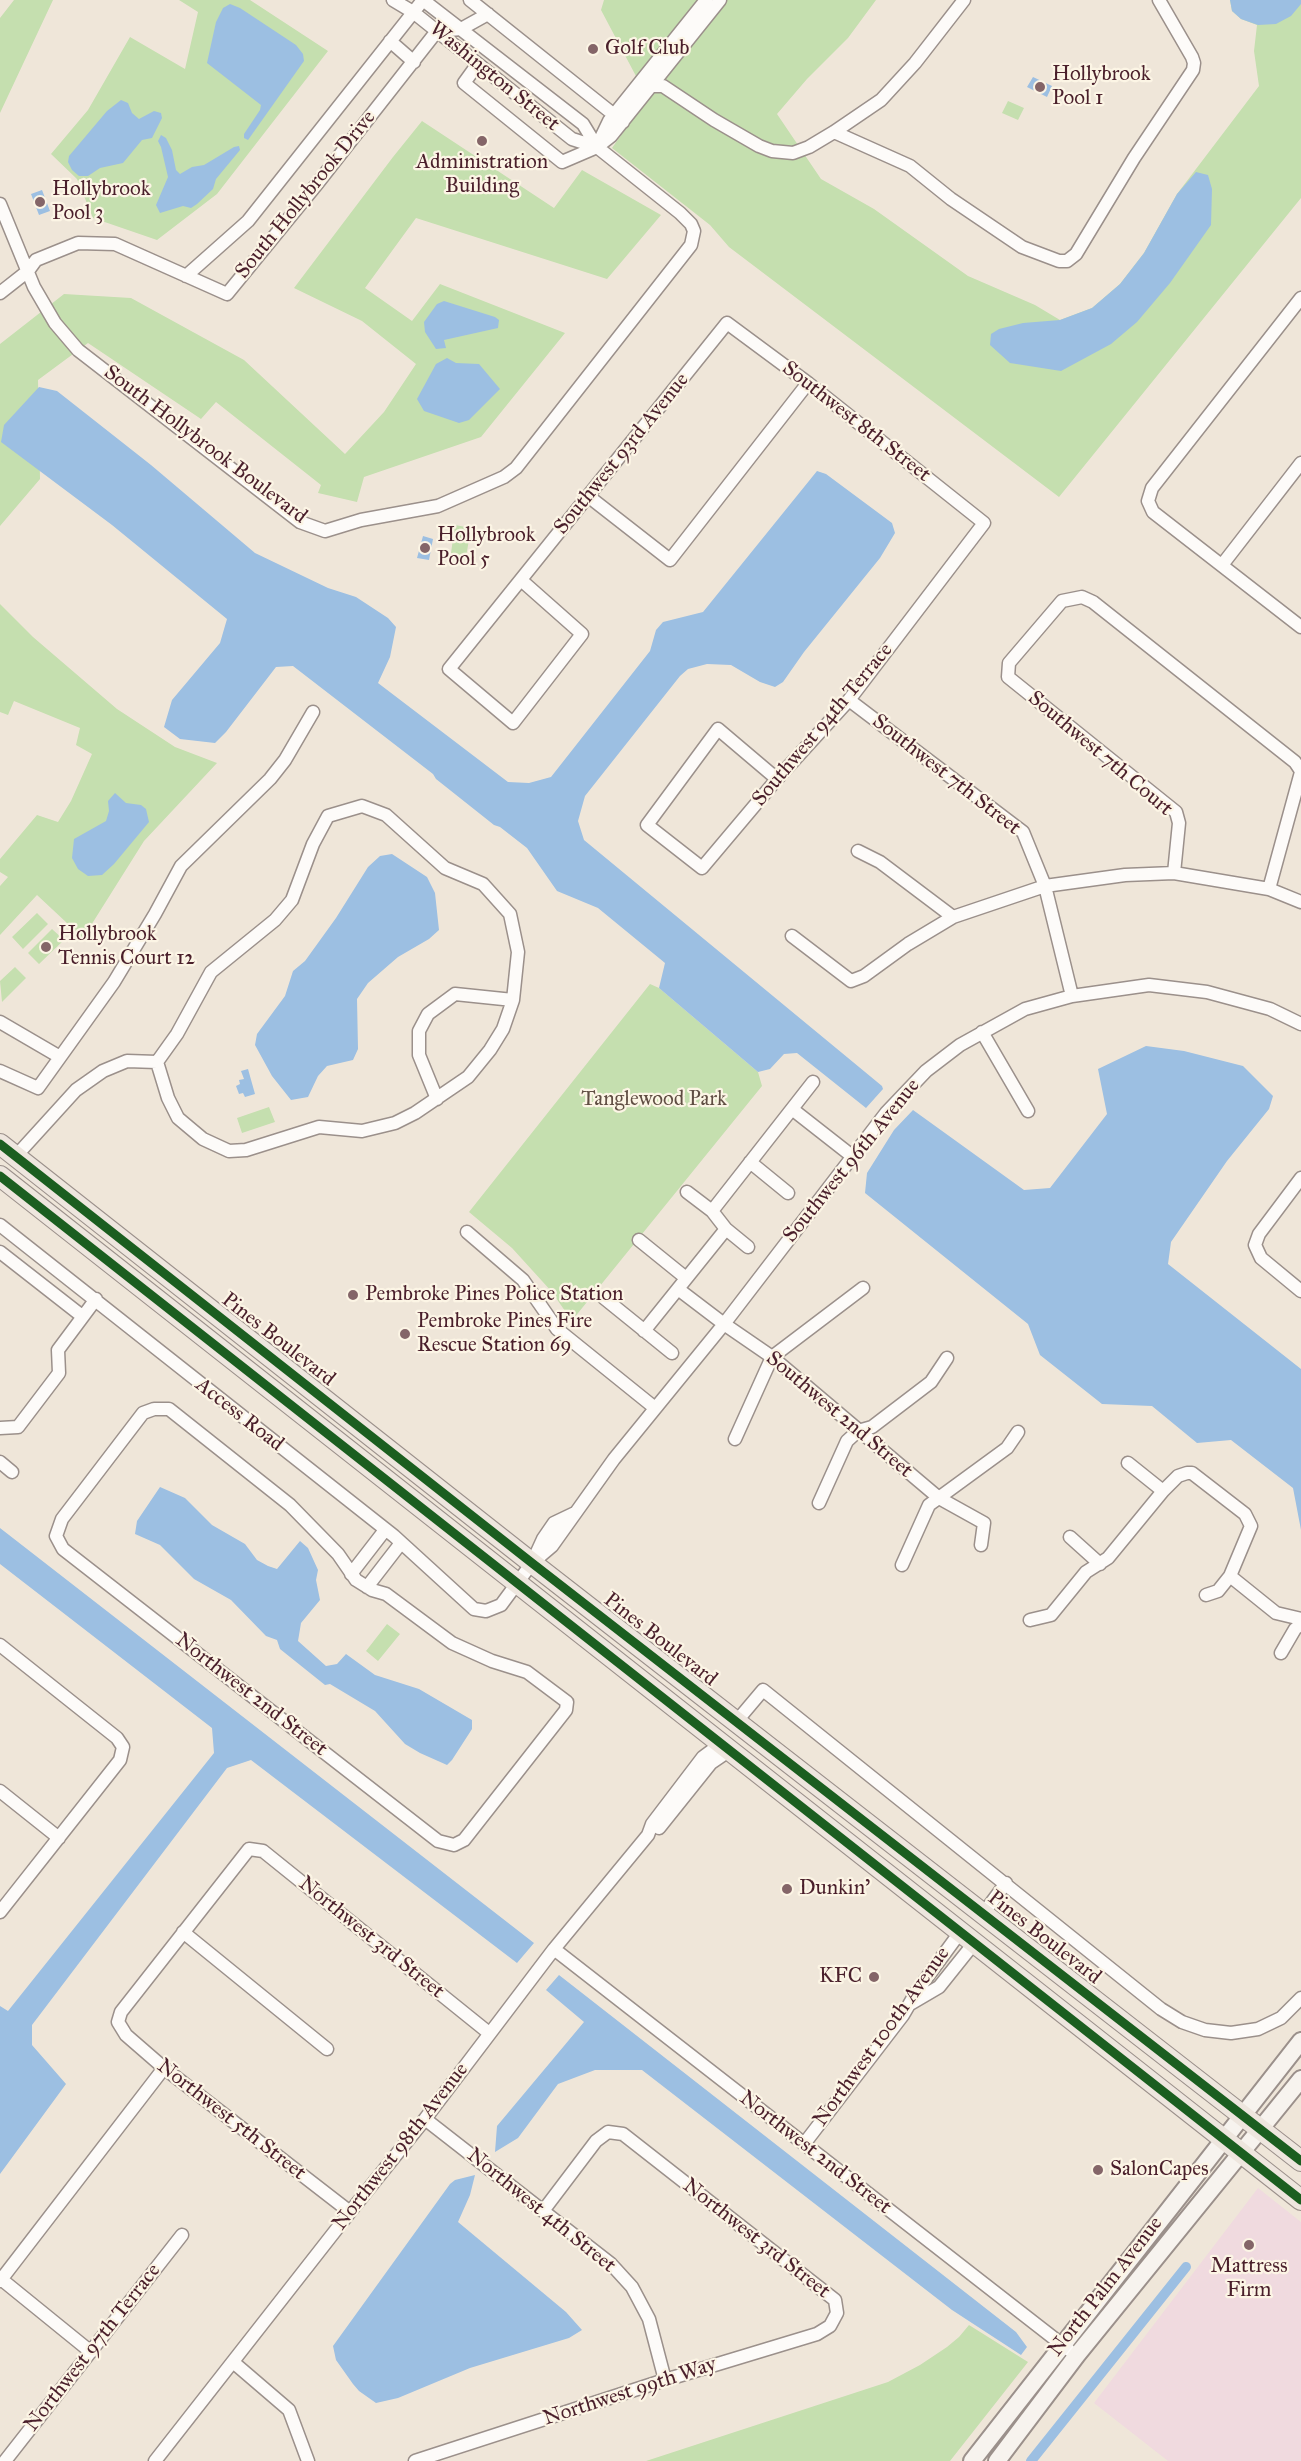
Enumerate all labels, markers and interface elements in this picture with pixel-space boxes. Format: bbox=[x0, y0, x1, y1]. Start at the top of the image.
street label: Washington Street bbox=[424, 17, 564, 137]
place label: Golf Club bbox=[605, 36, 690, 62]
marker: Golf Club bbox=[586, 42, 600, 56]
place label: Hollybrook Pool 1 bbox=[1052, 62, 1150, 112]
marker: Hollybrook Pool 1 bbox=[1033, 80, 1047, 94]
street label: South Hollybrook Drive bbox=[230, 106, 382, 284]
marker: Administration Building bbox=[475, 134, 489, 148]
place label: Administration Building bbox=[416, 150, 548, 200]
place label: Hollybrook Pool 3 bbox=[52, 177, 150, 227]
marker: Hollybrook Pool 3 bbox=[33, 195, 47, 209]
street label: Southwest 8th Street bbox=[777, 356, 935, 488]
street label: South Hollybrook Boulevard bbox=[98, 360, 312, 530]
street label: Southwest 93rd Avenue bbox=[549, 368, 695, 540]
place label: Hollybrook Pool 5 bbox=[437, 523, 535, 573]
marker: Hollybrook Pool 5 bbox=[418, 541, 432, 555]
street label: Southwest 94th Terrace bbox=[747, 638, 899, 812]
street label: Southwest 7th Court bbox=[1022, 686, 1178, 822]
street label: Southwest 7th Street bbox=[867, 709, 1025, 841]
place label: Hollybrook Tennis Court 12 bbox=[58, 922, 195, 972]
marker: Hollybrook Tennis Court 12 bbox=[39, 940, 53, 954]
street label: Southwest 96th Avenue bbox=[778, 1074, 926, 1248]
park label: Tanglewood Park bbox=[581, 1087, 727, 1113]
place label: Pembroke Pines Police Station bbox=[365, 1282, 623, 1308]
street label: Pines Boulevard bbox=[216, 1288, 340, 1392]
marker: Pembroke Pines Police Station bbox=[346, 1288, 360, 1302]
place label: Pembroke Pines Fire Rescue Station 69 bbox=[417, 1309, 592, 1359]
marker: Pembroke Pines Fire Rescue Station 69 bbox=[398, 1327, 412, 1341]
street label: Southwest 2nd Street bbox=[761, 1346, 917, 1484]
street label: Access Road bbox=[190, 1373, 288, 1457]
street label: Pines Boulevard bbox=[598, 1588, 722, 1692]
street label: Northwest 2nd Street bbox=[170, 1628, 332, 1762]
street label: Northwest 3rd Street bbox=[293, 1871, 449, 2005]
place label: Dunkin' bbox=[799, 1876, 870, 1902]
marker: Dunkin' bbox=[780, 1882, 794, 1896]
street label: Pines Boulevard bbox=[982, 1886, 1106, 1990]
street label: Northwest 100th Avenue bbox=[808, 1942, 956, 2132]
place label: KFC bbox=[819, 1964, 862, 1990]
marker: KFC bbox=[867, 1970, 881, 1984]
street label: Northwest 5th Street bbox=[151, 2054, 311, 2186]
street label: Northwest 98th Avenue bbox=[328, 2058, 474, 2236]
street label: Northwest 2nd Street bbox=[734, 2086, 896, 2220]
street label: Northwest 4th Street bbox=[461, 2143, 621, 2279]
place label: SalonCapes bbox=[1110, 2157, 1209, 2183]
marker: SalonCapes bbox=[1091, 2163, 1105, 2177]
street label: Northwest 3rd Street bbox=[677, 2174, 835, 2304]
street label: North Palm Avenue bbox=[1043, 2212, 1169, 2362]
marker: Mattress Firm bbox=[1242, 2238, 1256, 2252]
place label: Mattress Firm bbox=[1210, 2254, 1288, 2304]
street label: Northwest 97th Terrace bbox=[19, 2259, 167, 2437]
street label: Northwest 99th Way bbox=[540, 2352, 720, 2432]

